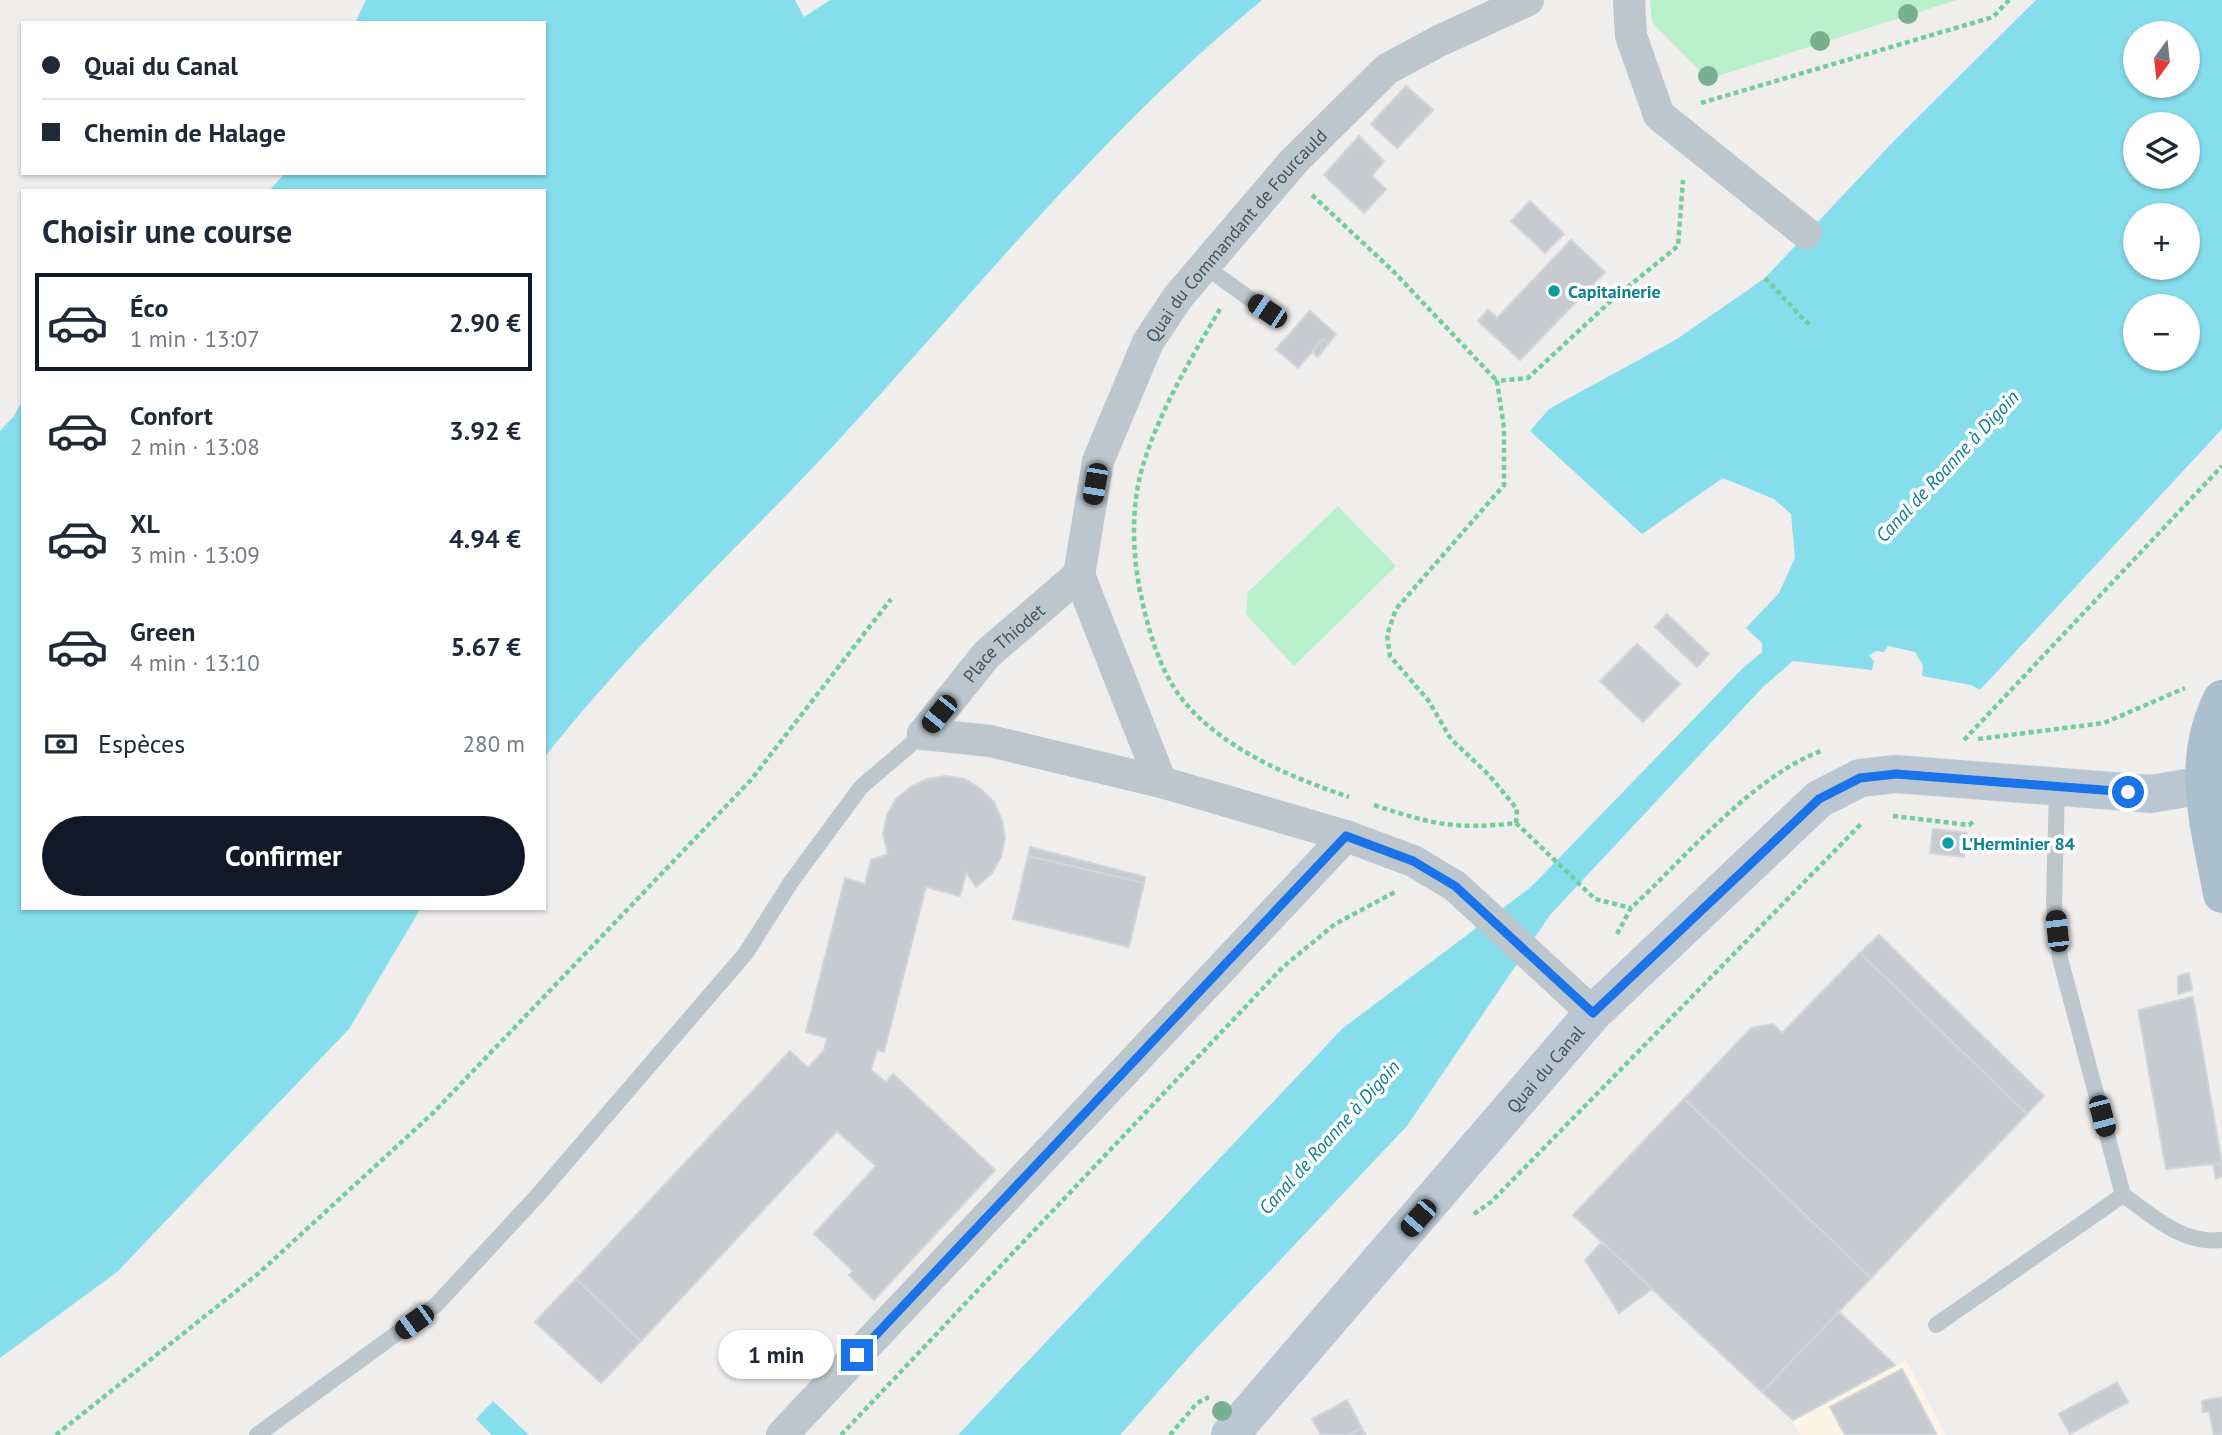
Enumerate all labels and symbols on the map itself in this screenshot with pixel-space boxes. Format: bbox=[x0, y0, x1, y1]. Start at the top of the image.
north arrow bbox=[2123, 21, 2200, 98]
street label: Quai du Commandant de Fourcauld bbox=[1140, 124, 1332, 346]
place label: Capitainerie bbox=[1568, 280, 1661, 303]
marker: Capitainerie bbox=[1546, 283, 1562, 299]
car bbox=[1244, 291, 1291, 331]
water label: Canal de Roanne à Digoin bbox=[1870, 385, 2024, 547]
car bbox=[1082, 461, 1109, 507]
street label: Place Thiodet bbox=[958, 598, 1049, 687]
car bbox=[918, 691, 961, 737]
route start bbox=[2112, 776, 2144, 808]
place label: L'Herminier 84 bbox=[1962, 832, 2075, 855]
marker: L'Herminier 84 bbox=[1940, 835, 1956, 851]
car bbox=[2045, 909, 2070, 953]
street label: Quai du Canal bbox=[1501, 1020, 1589, 1117]
water label: Canal de Roanne à Digoin bbox=[1253, 1055, 1405, 1219]
car bbox=[2087, 1093, 2118, 1139]
car bbox=[1397, 1195, 1440, 1241]
car bbox=[391, 1301, 438, 1343]
callout: 1 min bbox=[717, 1330, 832, 1380]
route end bbox=[841, 1339, 873, 1371]

